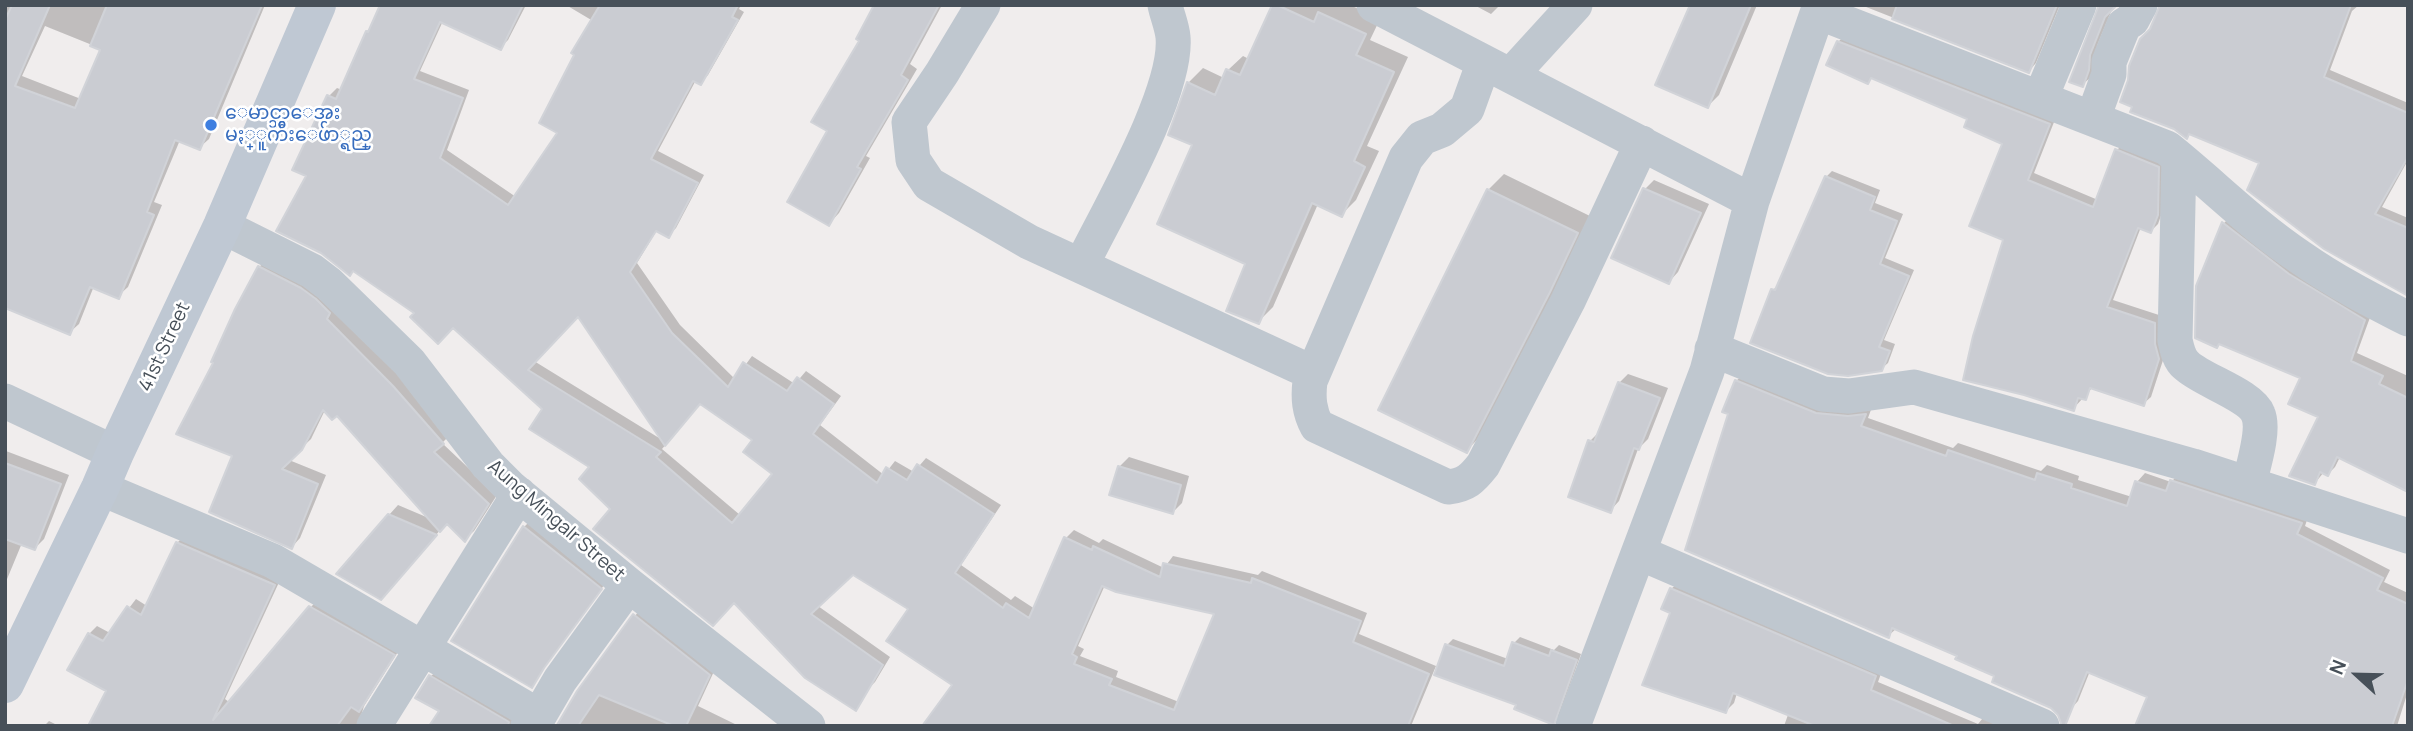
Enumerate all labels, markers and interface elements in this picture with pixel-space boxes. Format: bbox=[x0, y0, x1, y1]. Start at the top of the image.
place label: ေမာင္သာေအး မႏ္ူက်ီးေဖ်ာ္ရည္ bbox=[225, 103, 372, 147]
marker: ေမာင္သာေအး မႏ္ူက်ီးေဖ်ာ္ရည္ bbox=[203, 117, 219, 133]
street label: 41st Street bbox=[134, 299, 196, 395]
street label: Aung Mingalr Street bbox=[483, 455, 629, 587]
north arrow bbox=[2322, 640, 2392, 710]
text: N bbox=[2323, 656, 2352, 678]

